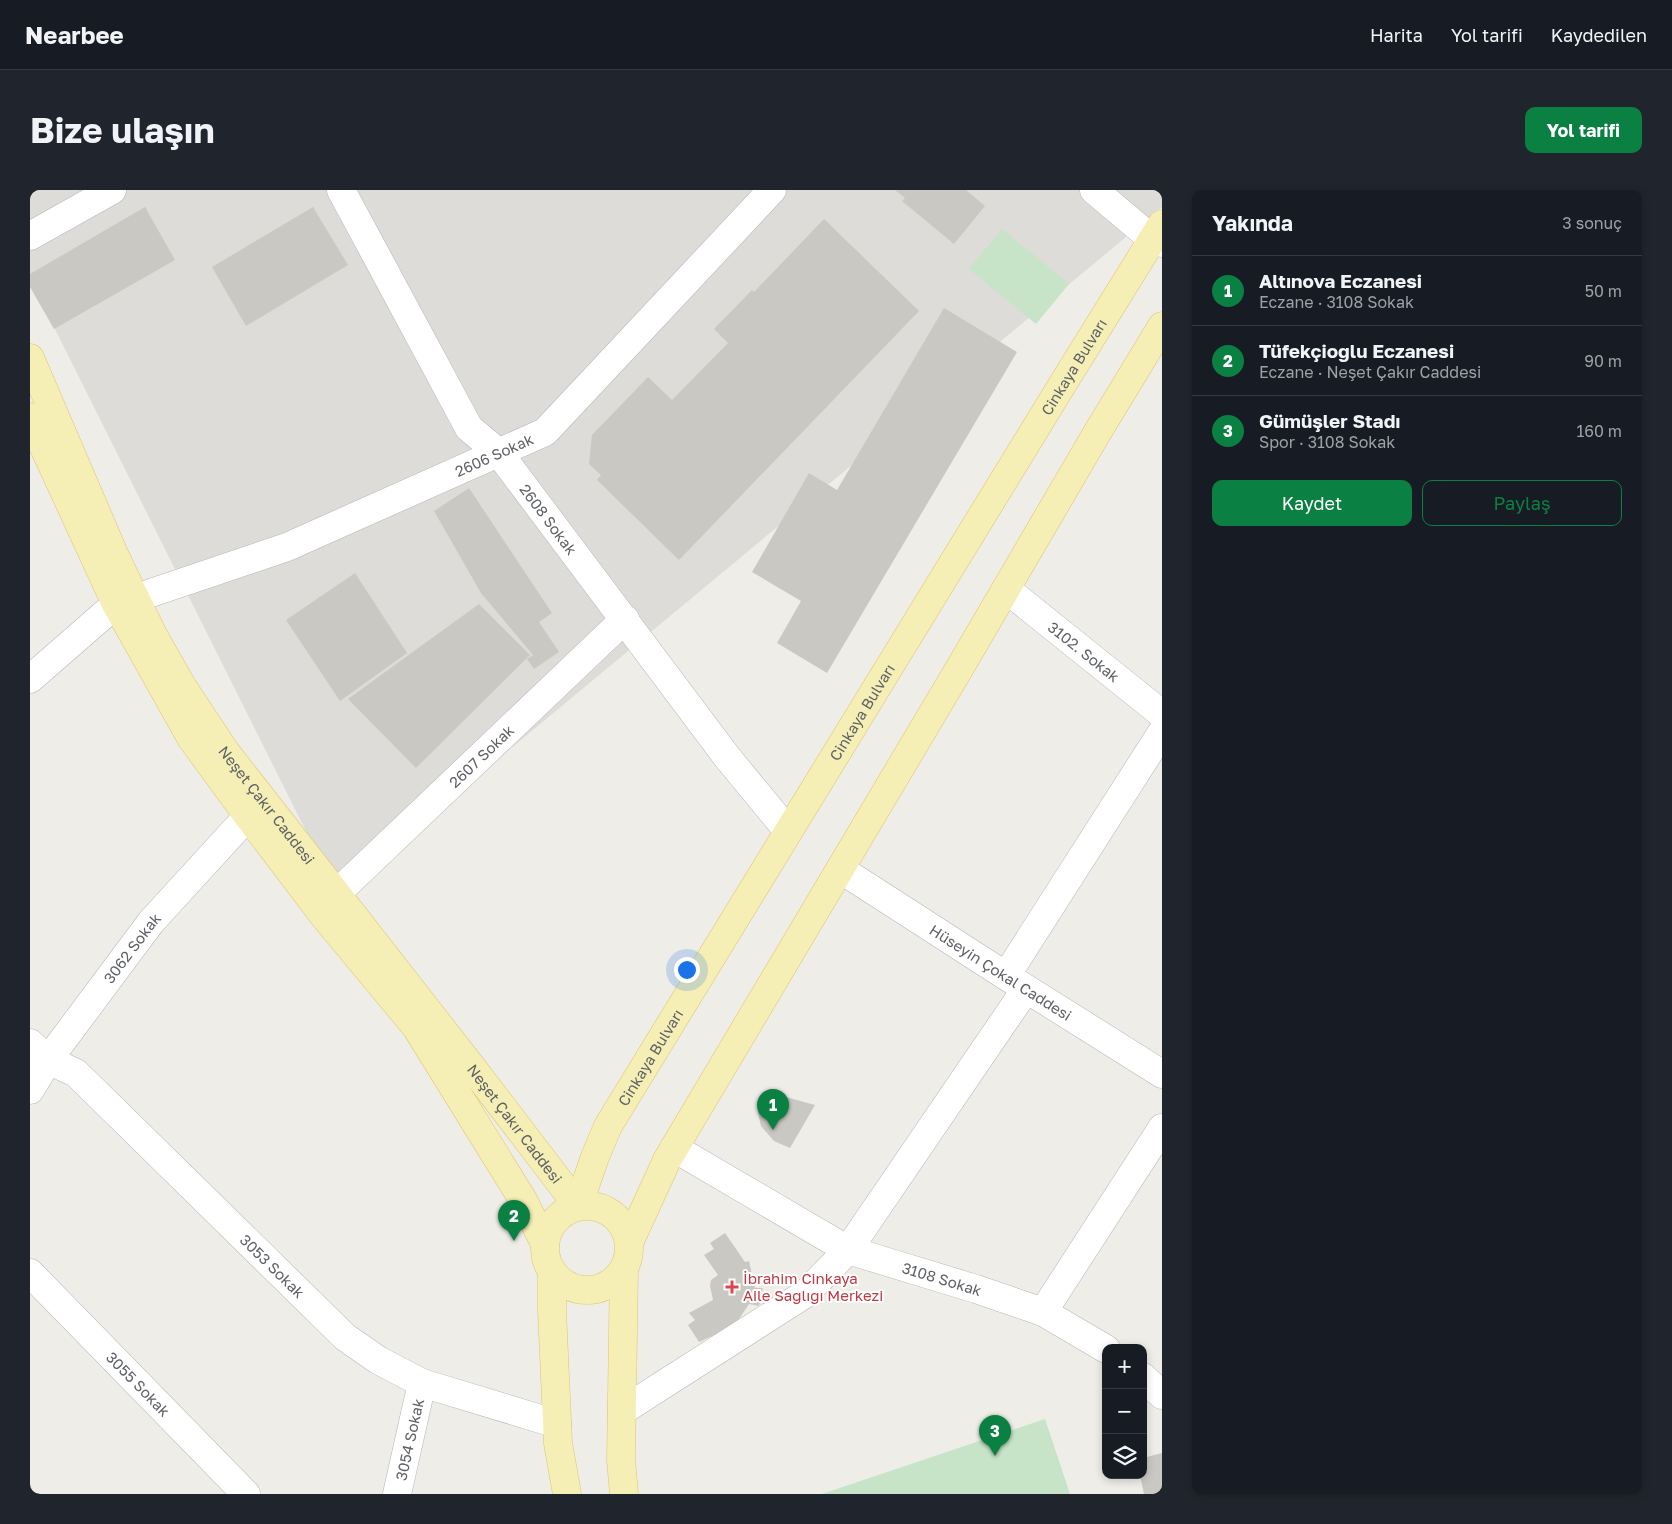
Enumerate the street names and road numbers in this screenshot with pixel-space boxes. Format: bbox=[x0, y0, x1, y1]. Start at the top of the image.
street label: Cinkaya Bulvarı bbox=[1037, 315, 1110, 418]
street label: 2606 Sokak bbox=[452, 429, 536, 480]
street label: 2608 Sokak bbox=[516, 480, 581, 559]
street label: 3102. Sokak bbox=[1045, 618, 1124, 686]
street label: Cinkaya Bulvarı bbox=[825, 660, 898, 764]
street label: 2607 Sokak bbox=[445, 720, 518, 791]
street label: Neşet Çakır Caddesi bbox=[215, 742, 319, 868]
street label: 3062 Sokak bbox=[100, 908, 164, 987]
street label: Hüseyin Çokal Caddesi bbox=[926, 920, 1075, 1024]
street label: Cinkaya Bulvarı bbox=[614, 1006, 687, 1109]
street label: Neşet Çakır Caddesi bbox=[464, 1061, 566, 1187]
street label: 3053 Sokak bbox=[237, 1230, 309, 1302]
street label: 3108 Sokak bbox=[900, 1258, 985, 1300]
street label: 3055 Sokak bbox=[103, 1348, 174, 1420]
street label: 3054 Sokak bbox=[391, 1396, 427, 1482]

